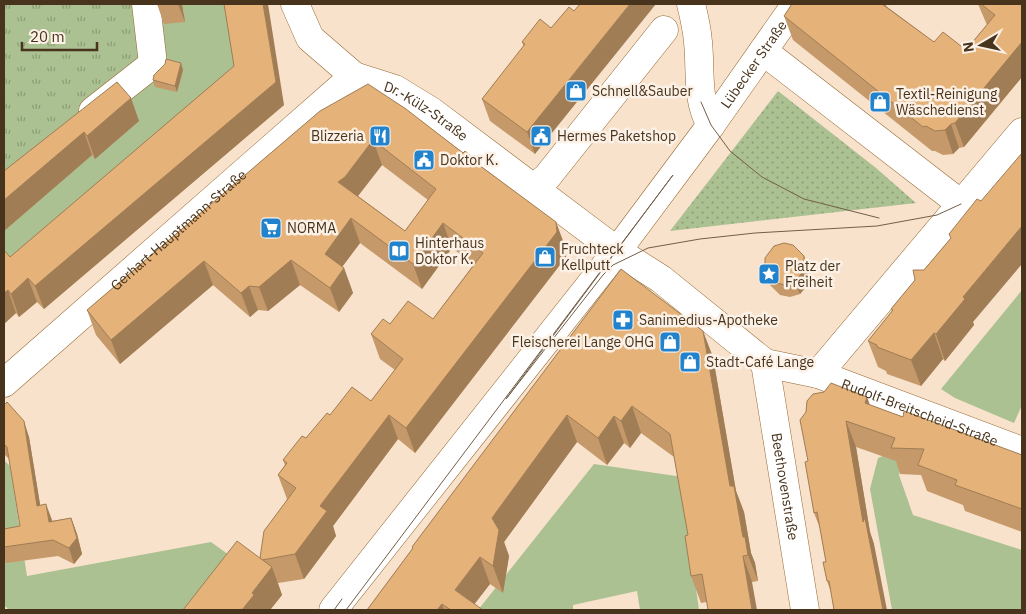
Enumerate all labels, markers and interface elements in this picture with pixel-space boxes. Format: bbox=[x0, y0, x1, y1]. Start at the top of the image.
street label: Lübecker Straße bbox=[717, 17, 791, 112]
scale bar bbox=[22, 20, 98, 52]
north arrow bbox=[956, 20, 1006, 70]
text: 20 m bbox=[30, 27, 65, 46]
text: N bbox=[958, 41, 978, 53]
street label: Dr.-Külz-Straße bbox=[382, 77, 472, 145]
shop icon: Schnell&Sauber bbox=[564, 79, 588, 103]
place label: Schnell&Sauber bbox=[592, 82, 693, 100]
place label: Textil-Reinigung Wäschedienst bbox=[896, 85, 998, 119]
shop icon: Textil-Reinigung Wäschedienst bbox=[868, 90, 892, 114]
restaurant icon: Blizzeria bbox=[368, 124, 392, 148]
public building icon: Hermes Paketshop bbox=[529, 124, 553, 148]
place label: Blizzeria bbox=[311, 127, 365, 145]
place label: Hermes Paketshop bbox=[557, 127, 676, 145]
public building icon: Doktor K. bbox=[412, 148, 436, 172]
place label: Doktor K. bbox=[440, 151, 498, 169]
street label: Gerhart-Hauptmann-Straße bbox=[107, 165, 250, 294]
supermarket icon: NORMA bbox=[259, 216, 283, 240]
place label: NORMA bbox=[287, 219, 336, 237]
place label: Hinterhaus Doktor K. bbox=[415, 234, 484, 268]
library icon: Hinterhaus Doktor K. bbox=[387, 239, 411, 263]
place label: Fruchteck Kellputt bbox=[561, 240, 624, 274]
shop icon: Fruchteck Kellputt bbox=[533, 245, 557, 269]
place label: Platz der Freiheit bbox=[785, 257, 840, 291]
place icon: Platz der Freiheit bbox=[757, 262, 781, 286]
pharmacy icon: Sanimedius-Apotheke bbox=[611, 308, 635, 332]
place label: Sanimedius-Apotheke bbox=[639, 311, 778, 329]
shop icon: Fleischerei Lange OHG bbox=[658, 330, 682, 354]
place label: Fleischerei Lange OHG bbox=[512, 333, 654, 351]
shop icon: Stadt-Café Lange bbox=[678, 350, 702, 374]
place label: Stadt-Café Lange bbox=[706, 353, 814, 371]
street label: Rudolf-Breitscheid-Straße bbox=[839, 375, 1001, 450]
street label: Beethovenstraße bbox=[767, 431, 803, 542]

